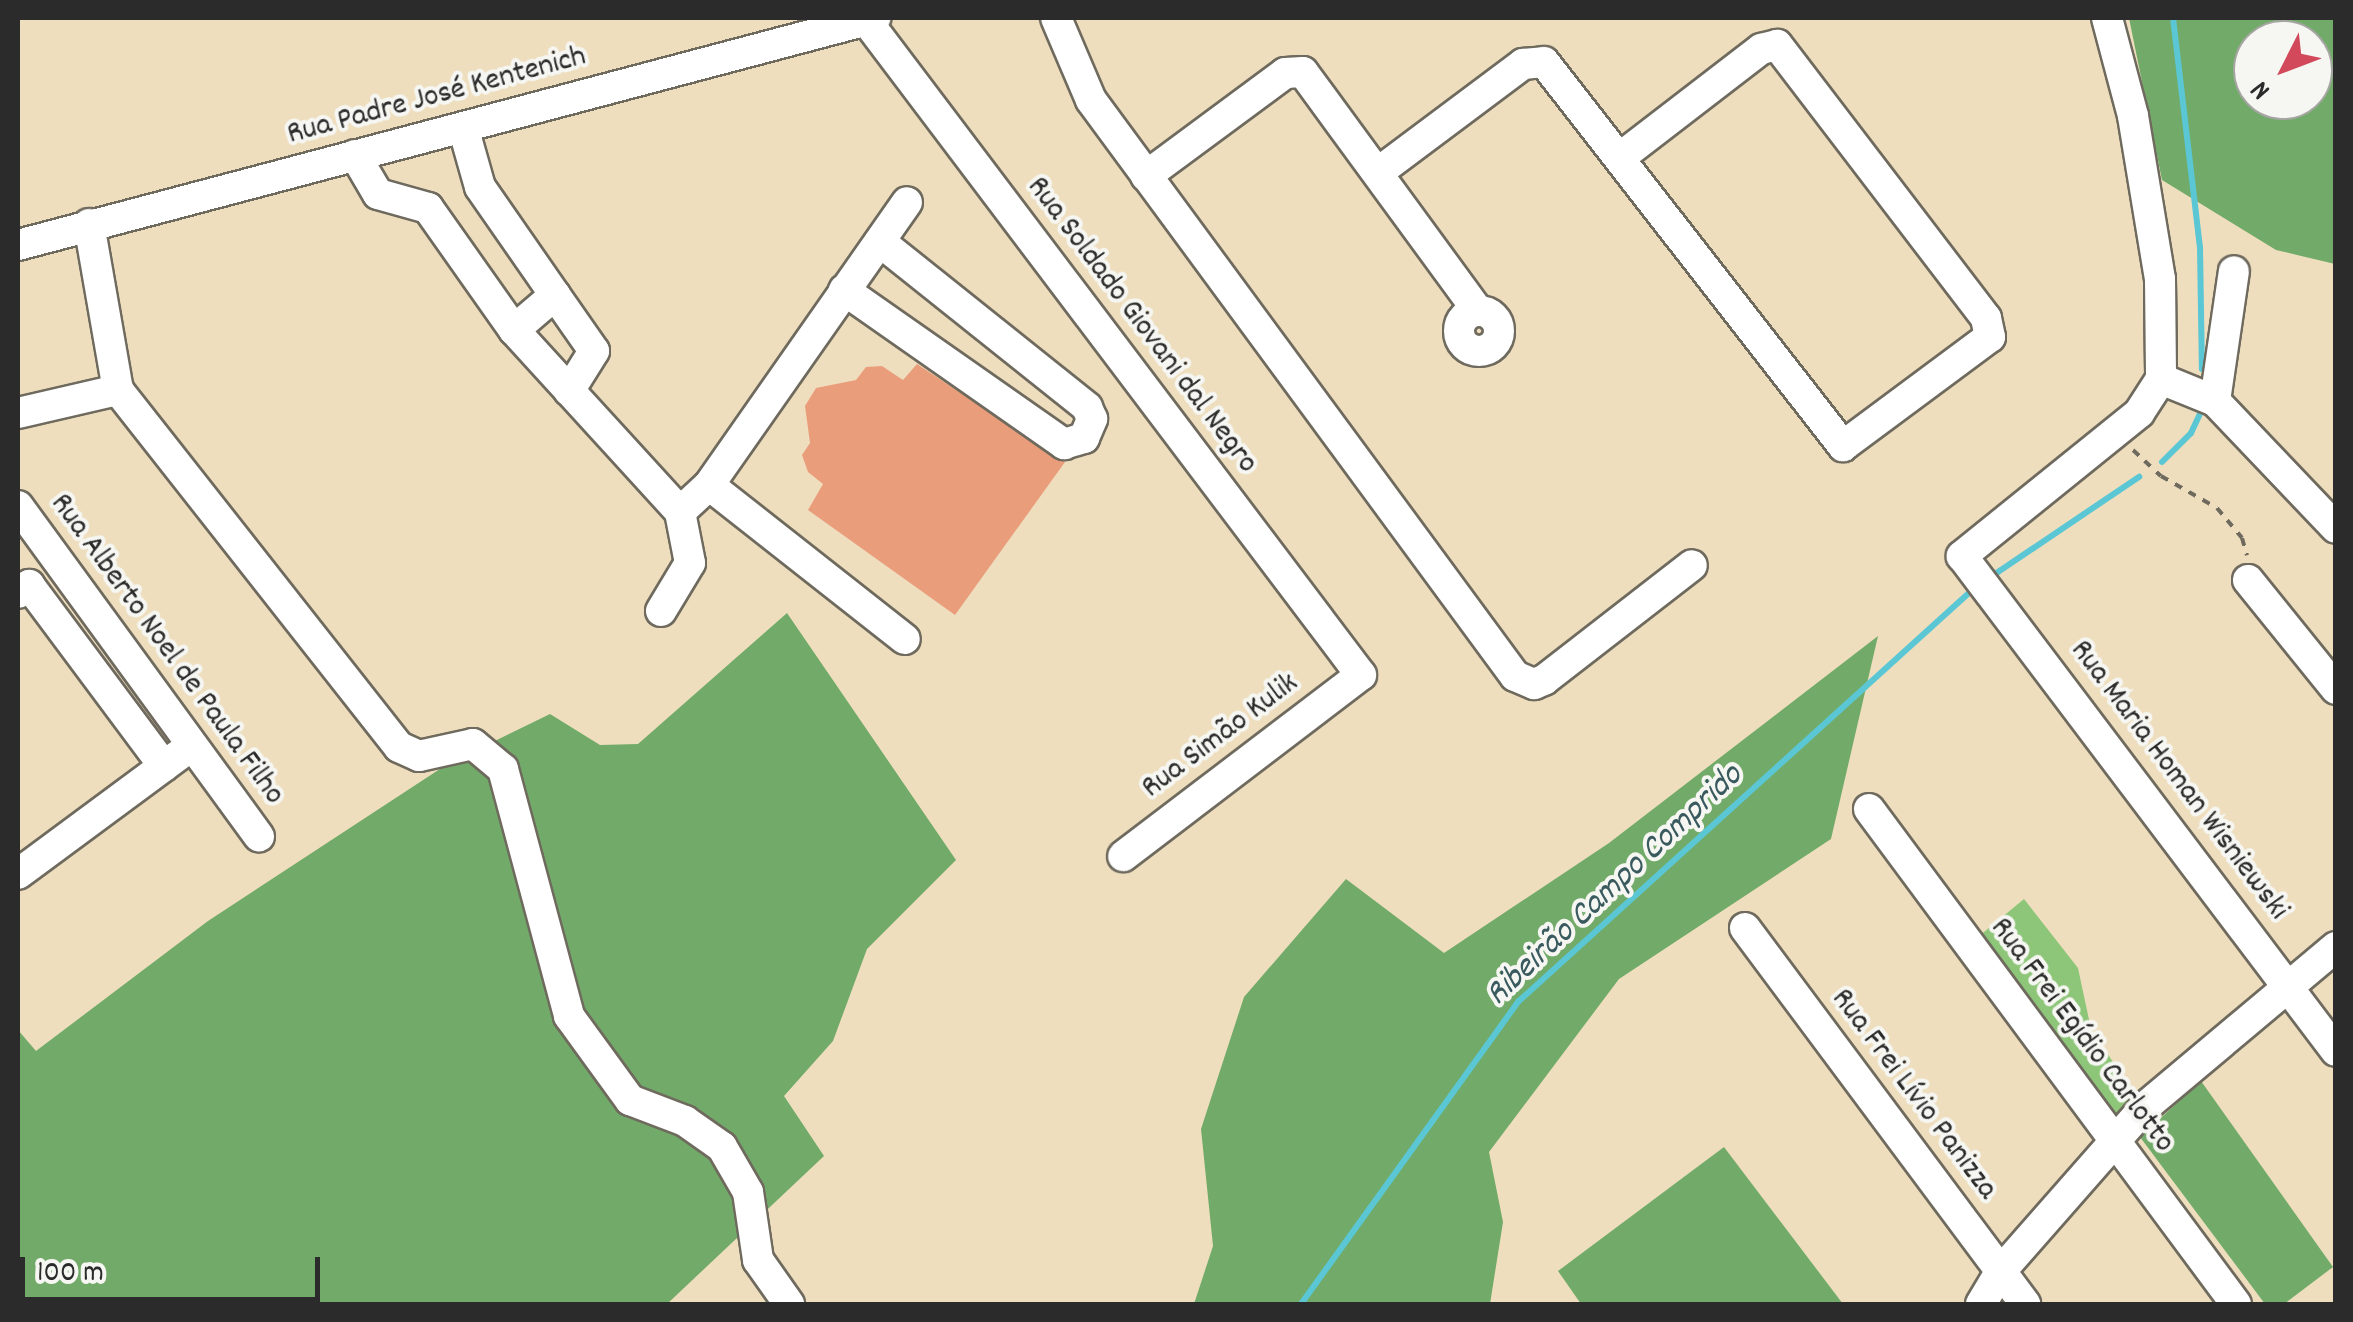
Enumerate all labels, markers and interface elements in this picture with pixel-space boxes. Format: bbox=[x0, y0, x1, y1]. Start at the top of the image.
north arrow bbox=[2233, 20, 2333, 120]
street label: Rua Padre José Kentenich bbox=[283, 39, 591, 155]
text: N bbox=[2243, 70, 2282, 107]
street label: Rua Soldado Giovani dal Negro bbox=[1017, 170, 1265, 482]
street label: Rua Alberto Noel de Paula Filho bbox=[40, 487, 292, 813]
street label: Rua Maria Homan Wisniewski bbox=[2060, 633, 2296, 929]
street label: Rua Simão Kulik bbox=[1135, 666, 1307, 808]
water label: Ribeirão Campo Comprido bbox=[1478, 756, 1752, 1016]
street label: Rua Frei Egídio Carlotto bbox=[1980, 911, 2182, 1161]
street label: Rua Frei Lívio Panizza bbox=[1821, 982, 2005, 1208]
scale bar bbox=[25, 1237, 325, 1299]
text: 100 m bbox=[37, 1253, 104, 1296]

